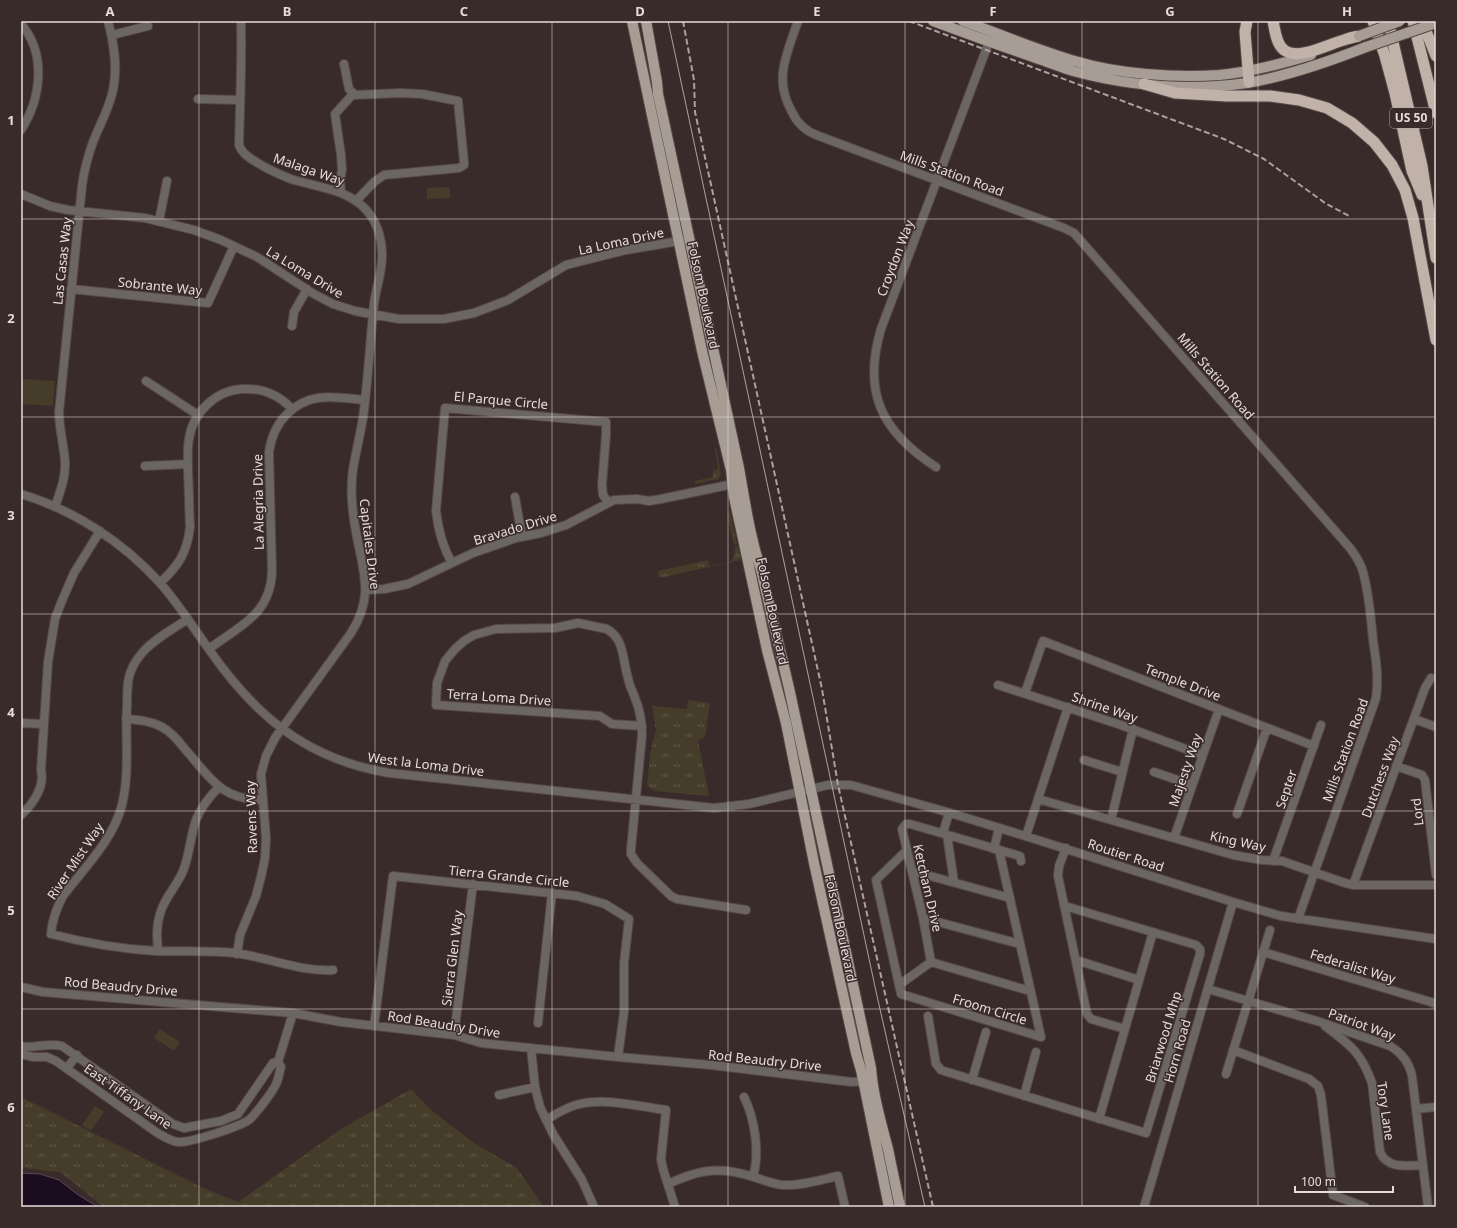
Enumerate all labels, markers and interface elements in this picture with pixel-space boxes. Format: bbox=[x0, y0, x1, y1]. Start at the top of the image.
text: A bbox=[106, 2, 115, 20]
text: B bbox=[283, 2, 291, 20]
text: C bbox=[460, 2, 468, 20]
text: D bbox=[635, 2, 645, 20]
text: E bbox=[813, 2, 821, 20]
text: F bbox=[989, 2, 997, 20]
text: G bbox=[1165, 2, 1175, 20]
text: H bbox=[1342, 2, 1352, 20]
road number: US 50 bbox=[1390, 108, 1432, 128]
text: 1 bbox=[7, 111, 15, 129]
street label: Mills Station Road bbox=[898, 146, 1006, 200]
street label: Malaga Way bbox=[271, 148, 347, 190]
street label: Las Casas Way bbox=[48, 216, 76, 306]
street label: Croydon Way bbox=[872, 217, 918, 299]
street label: La Loma Drive bbox=[577, 223, 665, 259]
street label: Folsom Boulevard bbox=[684, 240, 724, 350]
street label: La Loma Drive bbox=[263, 242, 347, 302]
street label: Sobrante Way bbox=[117, 273, 203, 299]
text: 2 bbox=[7, 309, 15, 327]
street label: Mills Station Road bbox=[1173, 329, 1259, 423]
street label: El Parque Circle bbox=[453, 387, 549, 413]
street label: La Alegria Drive bbox=[248, 454, 268, 550]
street label: Capitales Drive bbox=[356, 498, 384, 590]
text: 3 bbox=[7, 506, 15, 524]
street label: Bravado Drive bbox=[471, 507, 559, 549]
street label: Folsom Boulevard bbox=[753, 556, 793, 666]
street label: Temple Drive bbox=[1142, 659, 1224, 705]
street label: Terra Loma Drive bbox=[446, 684, 552, 710]
street label: Shrine Way bbox=[1070, 687, 1141, 727]
street label: Mills Station Road bbox=[1318, 696, 1372, 804]
text: 4 bbox=[7, 703, 15, 721]
street label: Majesty Way bbox=[1164, 731, 1206, 809]
street label: Dutchess Way bbox=[1357, 733, 1403, 820]
street label: West la Loma Drive bbox=[367, 748, 485, 780]
street label: Septer bbox=[1271, 767, 1301, 811]
street label: Ravens Way bbox=[241, 780, 261, 854]
street label: Lord bbox=[1407, 797, 1427, 827]
street label: River Mist Way bbox=[43, 819, 108, 903]
street label: King Way bbox=[1208, 826, 1268, 856]
street label: Routier Road bbox=[1085, 834, 1167, 876]
street label: Ketcham Drive bbox=[909, 842, 947, 934]
street label: Tierra Grande Circle bbox=[448, 861, 570, 891]
street label: Folsom Boulevard bbox=[821, 873, 861, 983]
text: 5 bbox=[7, 901, 15, 919]
street label: Sierra Glen Way bbox=[437, 909, 467, 1007]
street label: Federalist Way bbox=[1308, 944, 1398, 988]
street label: Rod Beaudry Drive bbox=[63, 972, 179, 1000]
street label: Froom Circle bbox=[951, 989, 1029, 1029]
street label: Briarwood Mhp bbox=[1141, 989, 1185, 1085]
street label: Patriot Way bbox=[1326, 1004, 1398, 1045]
street label: Rod Beaudry Drive bbox=[386, 1006, 502, 1042]
street label: Horn Road bbox=[1159, 1017, 1195, 1085]
street label: Rod Beaudry Drive bbox=[707, 1045, 823, 1075]
street label: East Tiffany Lane bbox=[81, 1059, 175, 1133]
street label: Tory Lane bbox=[1373, 1081, 1399, 1141]
text: 6 bbox=[7, 1098, 15, 1116]
scale bar bbox=[1295, 1168, 1393, 1194]
text: 100 m bbox=[1301, 1173, 1336, 1190]

